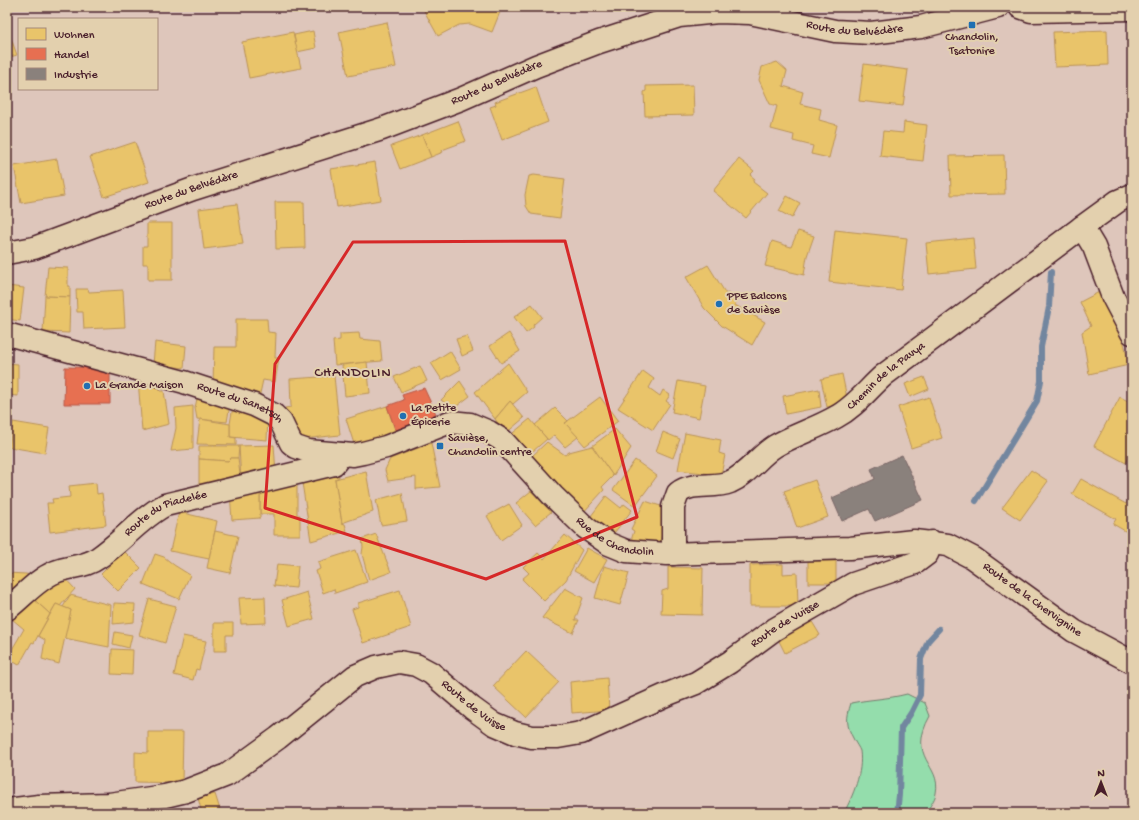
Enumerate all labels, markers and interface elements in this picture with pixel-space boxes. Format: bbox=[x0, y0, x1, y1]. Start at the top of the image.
legend bbox=[18, 18, 158, 90]
street label: Route du Belvédère bbox=[805, 18, 905, 40]
marker: Chandolin, Tsatonire bbox=[967, 20, 977, 30]
text: Wohnen bbox=[54, 29, 95, 43]
place label: Chandolin, Tsatonire bbox=[945, 31, 999, 59]
text: Handel bbox=[54, 49, 89, 63]
street label: Route du Belvédère bbox=[449, 57, 545, 109]
text: Industrie bbox=[54, 69, 98, 83]
street label: Route du Belvédère bbox=[143, 168, 241, 213]
place label: PPE Balcons de Savièse bbox=[726, 290, 787, 318]
marker: PPE Balcons de Savièse bbox=[714, 299, 724, 309]
street label: Chemin de la Pavya bbox=[845, 339, 928, 414]
district label: CHANDOLIN bbox=[314, 365, 392, 382]
place label: La Grande Maison bbox=[95, 379, 183, 393]
street label: Route du Sanetsch bbox=[195, 380, 286, 427]
marker: La Grande Maison bbox=[82, 381, 92, 391]
place label: La Petite Épicerie bbox=[411, 402, 457, 430]
marker: La Petite Épicerie bbox=[398, 411, 408, 421]
place label: Savièse, Chandolin centre bbox=[448, 432, 532, 460]
marker: Savièse, Chandolin centre bbox=[435, 441, 445, 451]
street label: Route du Piadelée bbox=[122, 488, 209, 540]
street label: Rue de Chandolin bbox=[572, 514, 654, 560]
street label: Route de la Chervignine bbox=[979, 560, 1084, 641]
street label: Route de Vuisse bbox=[748, 597, 823, 651]
street label: Route de Vuisse bbox=[438, 677, 509, 735]
north arrow bbox=[1081, 762, 1121, 802]
text: N bbox=[1097, 768, 1105, 780]

